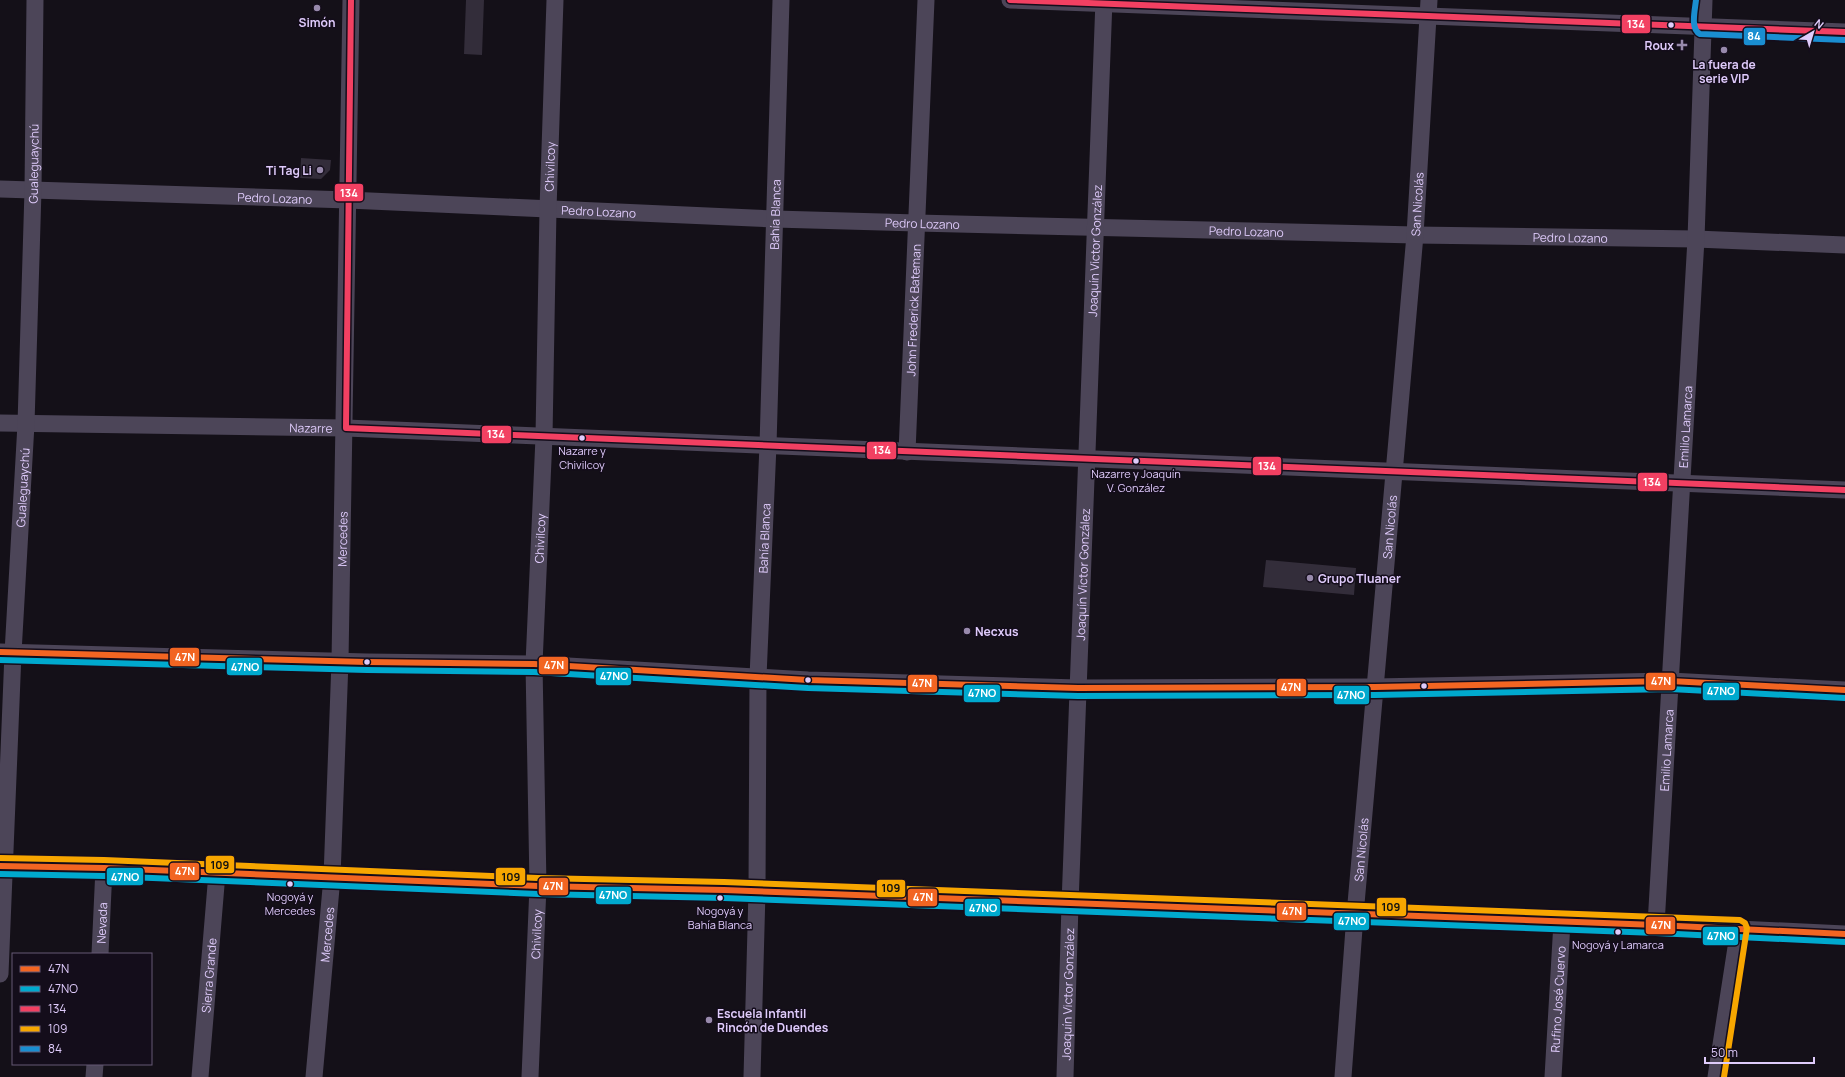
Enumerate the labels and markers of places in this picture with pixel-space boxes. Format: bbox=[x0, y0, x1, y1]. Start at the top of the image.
marker: Simón bbox=[312, 3, 322, 13]
place label: Simón bbox=[299, 14, 335, 31]
unlabelled marker bbox=[1666, 20, 1676, 30]
place label: Roux bbox=[1645, 37, 1674, 54]
marker: Roux bbox=[1677, 40, 1687, 50]
marker: La fuera de serie VIP bbox=[1719, 45, 1729, 55]
place label: La fuera de serie VIP bbox=[1692, 56, 1756, 87]
place label: Ti Tag Li bbox=[266, 162, 312, 179]
marker: Ti Tag Li bbox=[315, 165, 325, 175]
marker: Nazarre y Chivilcoy bbox=[577, 433, 587, 443]
place label: Nazarre y Chivilcoy bbox=[558, 443, 606, 472]
marker: Nazarre y Joaquín V. González bbox=[1131, 456, 1141, 466]
place label: Nazarre y Joaquín V. González bbox=[1091, 466, 1181, 495]
place label: Grupo Tluaner bbox=[1318, 570, 1401, 587]
marker: Grupo Tluaner bbox=[1305, 573, 1315, 583]
place label: Necxus bbox=[975, 623, 1019, 640]
marker: Necxus bbox=[962, 626, 972, 636]
unlabelled marker bbox=[362, 657, 372, 667]
unlabelled marker bbox=[803, 675, 813, 685]
unlabelled marker bbox=[1419, 681, 1429, 691]
marker: Nogoyá y Mercedes bbox=[285, 879, 295, 889]
place label: Nogoyá y Mercedes bbox=[265, 889, 316, 918]
marker: Nogoyá y Bahía Blanca bbox=[715, 893, 725, 903]
place label: Nogoyá y Bahía Blanca bbox=[688, 903, 752, 932]
marker: Nogoyá y Lamarca bbox=[1613, 927, 1623, 937]
place label: Nogoyá y Lamarca bbox=[1572, 937, 1664, 952]
place label: Escuela Infantil Rincón de Duendes bbox=[717, 1005, 829, 1036]
marker: Escuela Infantil Rincón de Duendes bbox=[704, 1015, 714, 1025]

